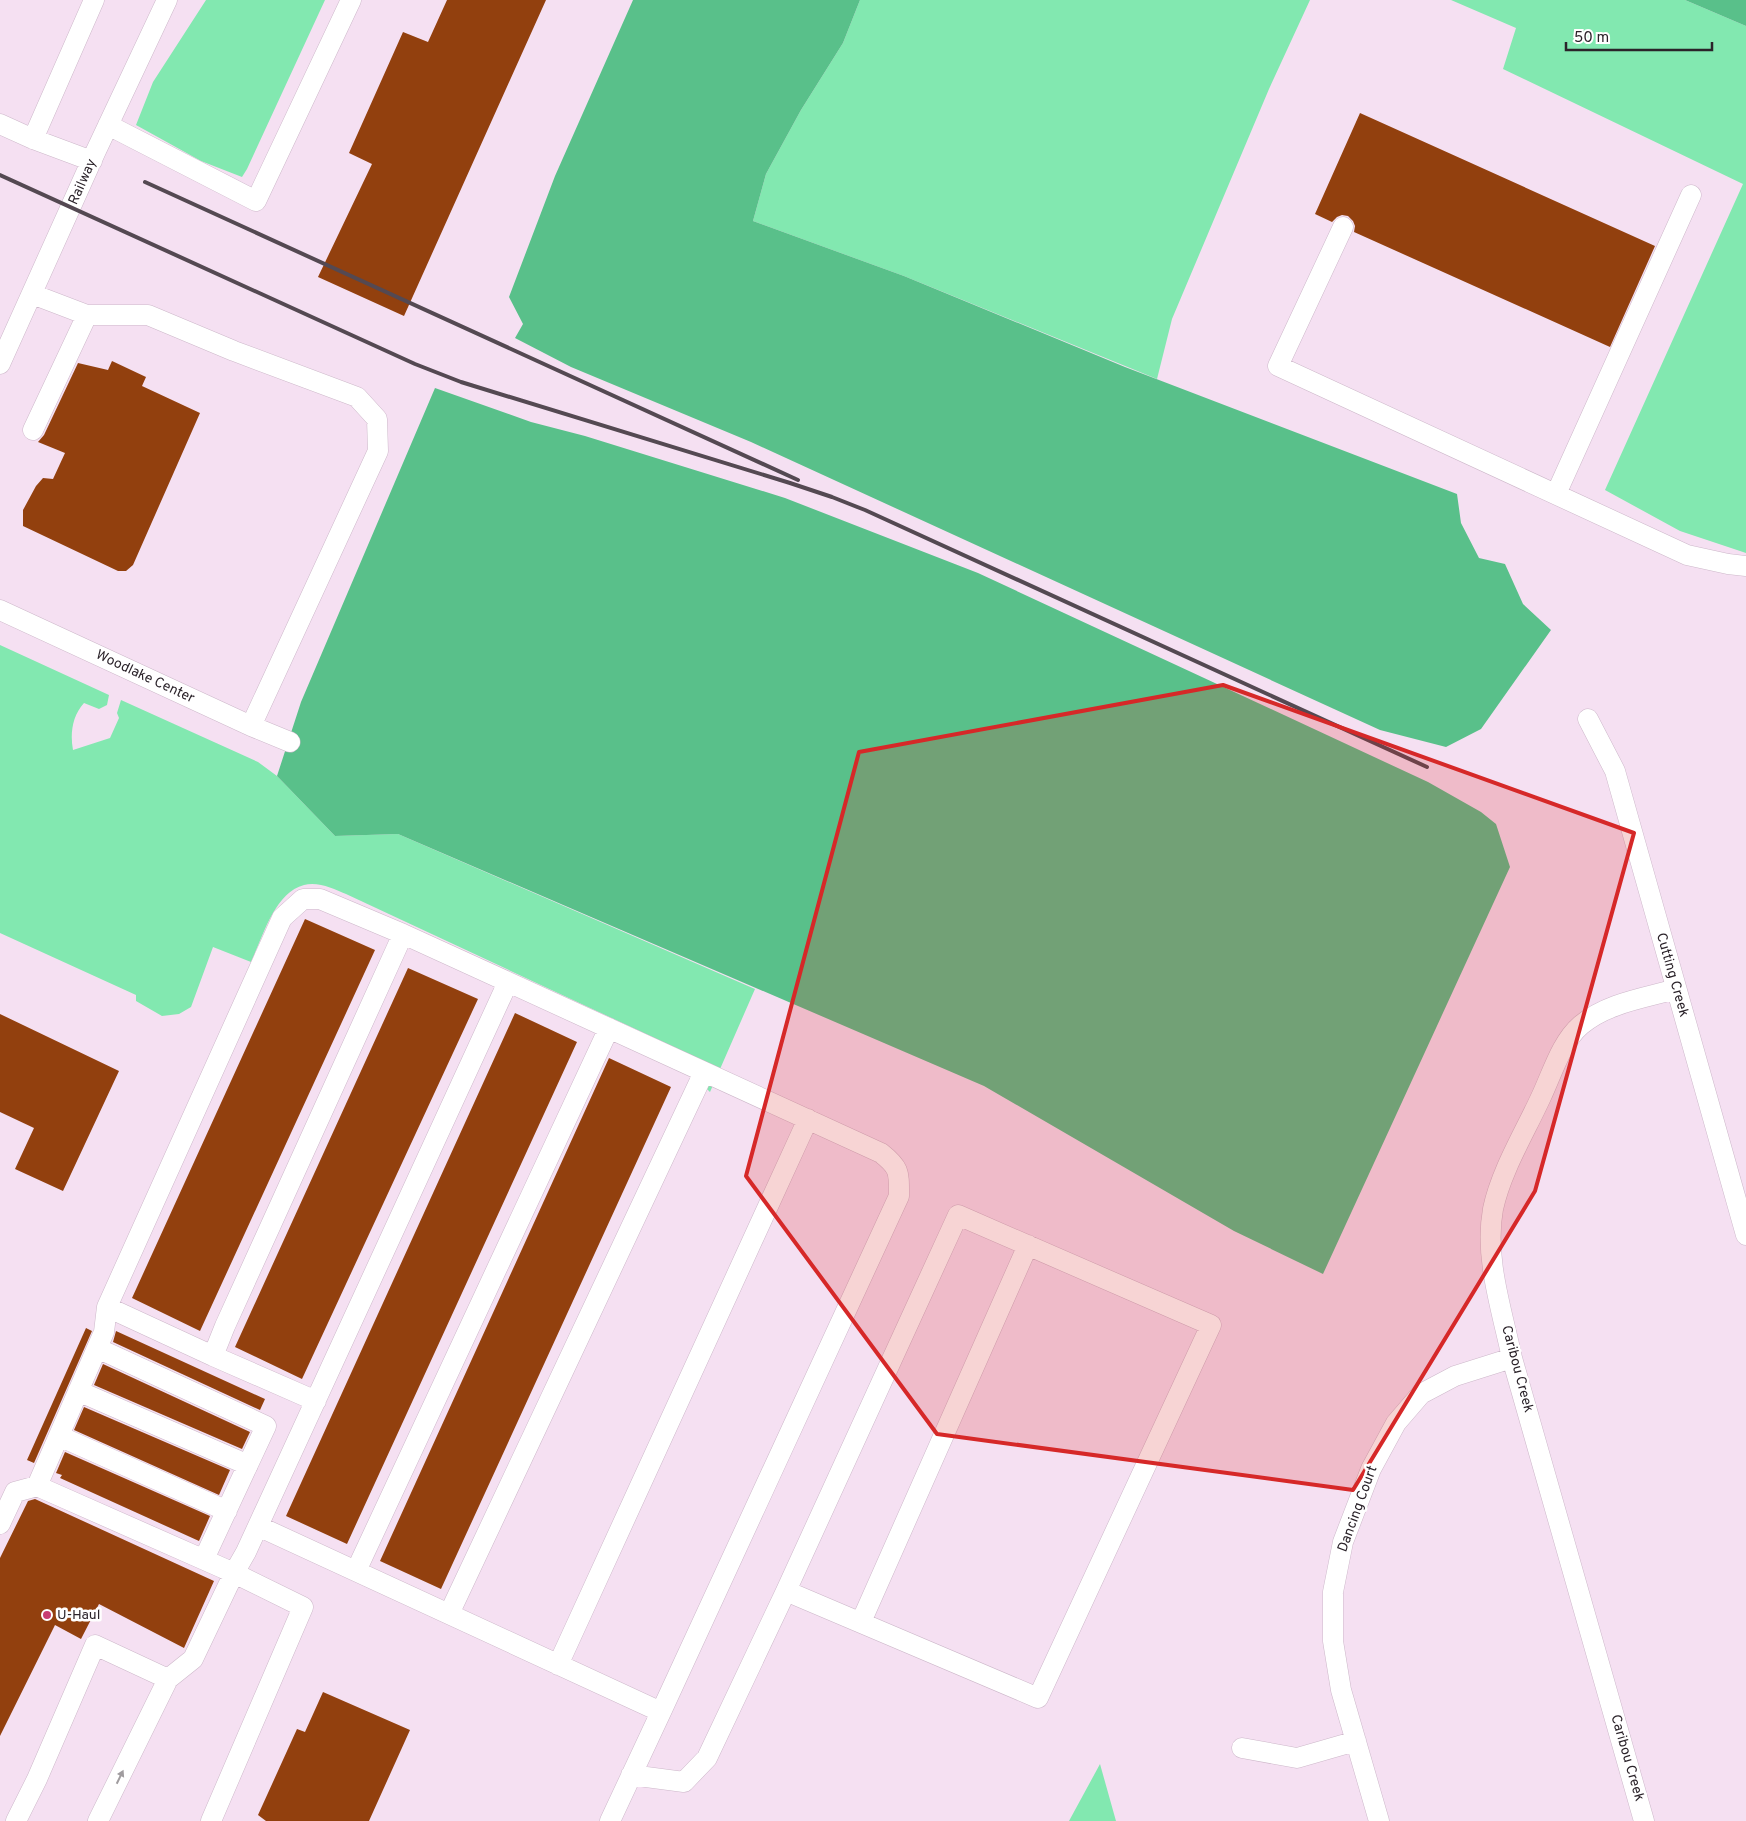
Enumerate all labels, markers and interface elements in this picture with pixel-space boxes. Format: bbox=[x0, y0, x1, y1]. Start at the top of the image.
scale bar bbox=[1566, 20, 1712, 52]
text: 50 m bbox=[1574, 29, 1609, 48]
street label: Railway bbox=[65, 156, 101, 208]
street label: Woodlake Center bbox=[93, 647, 198, 708]
street label: Cutting Creek bbox=[1652, 931, 1692, 1019]
street label: Caribou Creek bbox=[1497, 1324, 1537, 1414]
street label: Dancing Court bbox=[1335, 1464, 1381, 1554]
place label: U-Haul bbox=[57, 1607, 100, 1624]
marker: U-Haul bbox=[41, 1609, 53, 1621]
street label: Caribou Creek bbox=[1606, 1713, 1648, 1803]
one-way arrow bbox=[116, 1770, 124, 1784]

